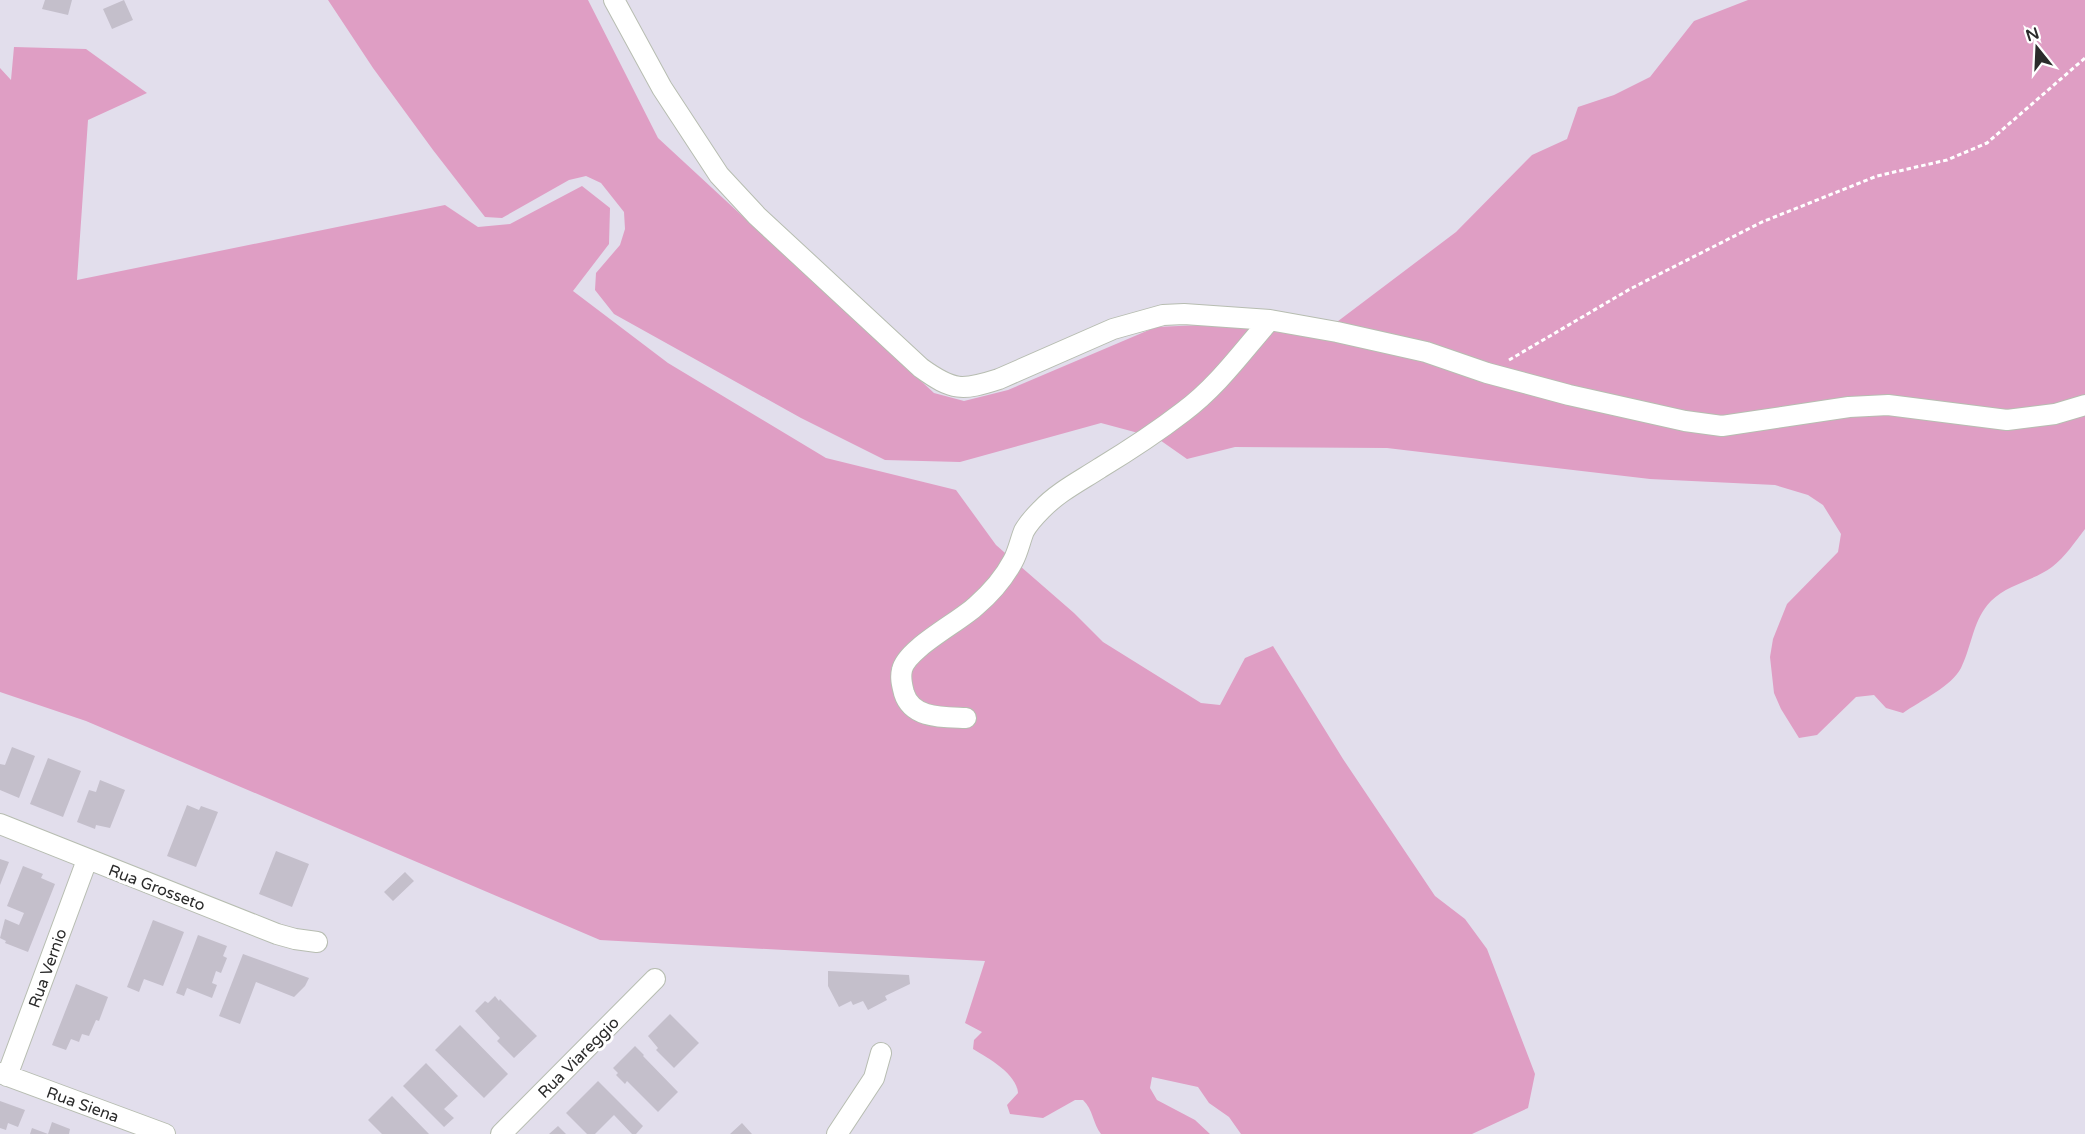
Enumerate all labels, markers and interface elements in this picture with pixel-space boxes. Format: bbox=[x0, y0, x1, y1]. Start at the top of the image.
north arrow bbox=[2007, 18, 2067, 78]
text: N bbox=[2023, 23, 2042, 46]
street label: Rua Grosseto bbox=[105, 860, 208, 916]
street label: Rua Vernio bbox=[24, 926, 72, 1011]
street label: Rua Viareggio bbox=[534, 1013, 624, 1103]
street label: Rua Siena bbox=[44, 1083, 122, 1127]

